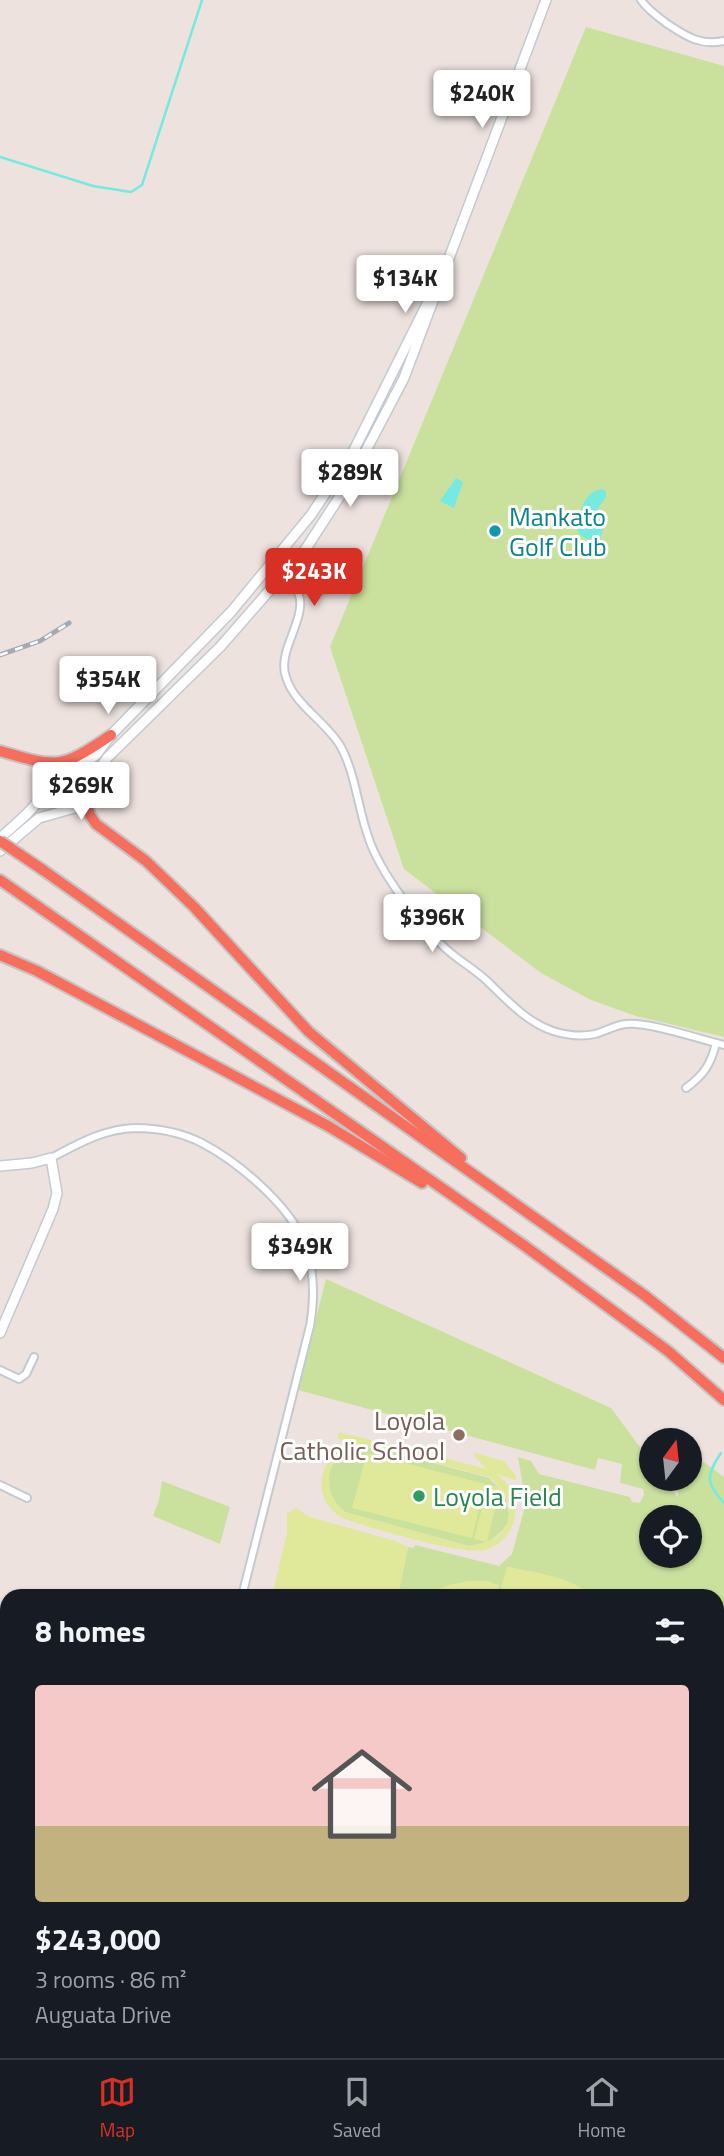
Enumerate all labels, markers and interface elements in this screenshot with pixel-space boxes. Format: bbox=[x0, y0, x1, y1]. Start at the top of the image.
pin: $240K bbox=[433, 71, 531, 130]
text: $240K bbox=[449, 75, 515, 110]
pin: $134K bbox=[356, 256, 454, 315]
text: $134K bbox=[372, 260, 438, 295]
pin: $289K bbox=[301, 449, 399, 509]
text: $289K bbox=[317, 454, 383, 489]
place label: Mankato Golf Club bbox=[509, 497, 607, 566]
marker: Mankato Golf Club bbox=[487, 523, 503, 539]
pin: $243K bbox=[265, 548, 363, 608]
text: $243K bbox=[281, 553, 347, 588]
pin: $354K bbox=[59, 656, 157, 716]
text: $354K bbox=[75, 661, 141, 696]
pin: $269K bbox=[32, 762, 130, 822]
text: $269K bbox=[48, 767, 114, 802]
pin: $396K bbox=[383, 894, 481, 954]
text: $396K bbox=[399, 899, 465, 934]
pin: $349K bbox=[251, 1224, 349, 1283]
text: $349K bbox=[267, 1228, 333, 1263]
place label: Loyola Catholic School bbox=[279, 1401, 445, 1470]
marker: Loyola Catholic School bbox=[451, 1427, 467, 1443]
north arrow bbox=[639, 1428, 702, 1491]
map controls bbox=[639, 1428, 702, 1568]
place label: Loyola Field bbox=[433, 1477, 562, 1516]
marker: Loyola Field bbox=[411, 1488, 427, 1504]
button: locate bbox=[639, 1505, 702, 1568]
text: 8 homes bbox=[35, 1608, 146, 1654]
icon: filters bbox=[651, 1612, 689, 1650]
icon: home bbox=[299, 1731, 425, 1857]
text: $243,000 bbox=[35, 1916, 161, 1962]
text: 3 rooms · 86 m² bbox=[35, 1962, 186, 1997]
text: Auguata Drive bbox=[35, 1997, 171, 2032]
tab: Map bbox=[98, 2073, 136, 2144]
tab: Saved bbox=[333, 2073, 381, 2144]
tab: Home bbox=[578, 2073, 626, 2144]

